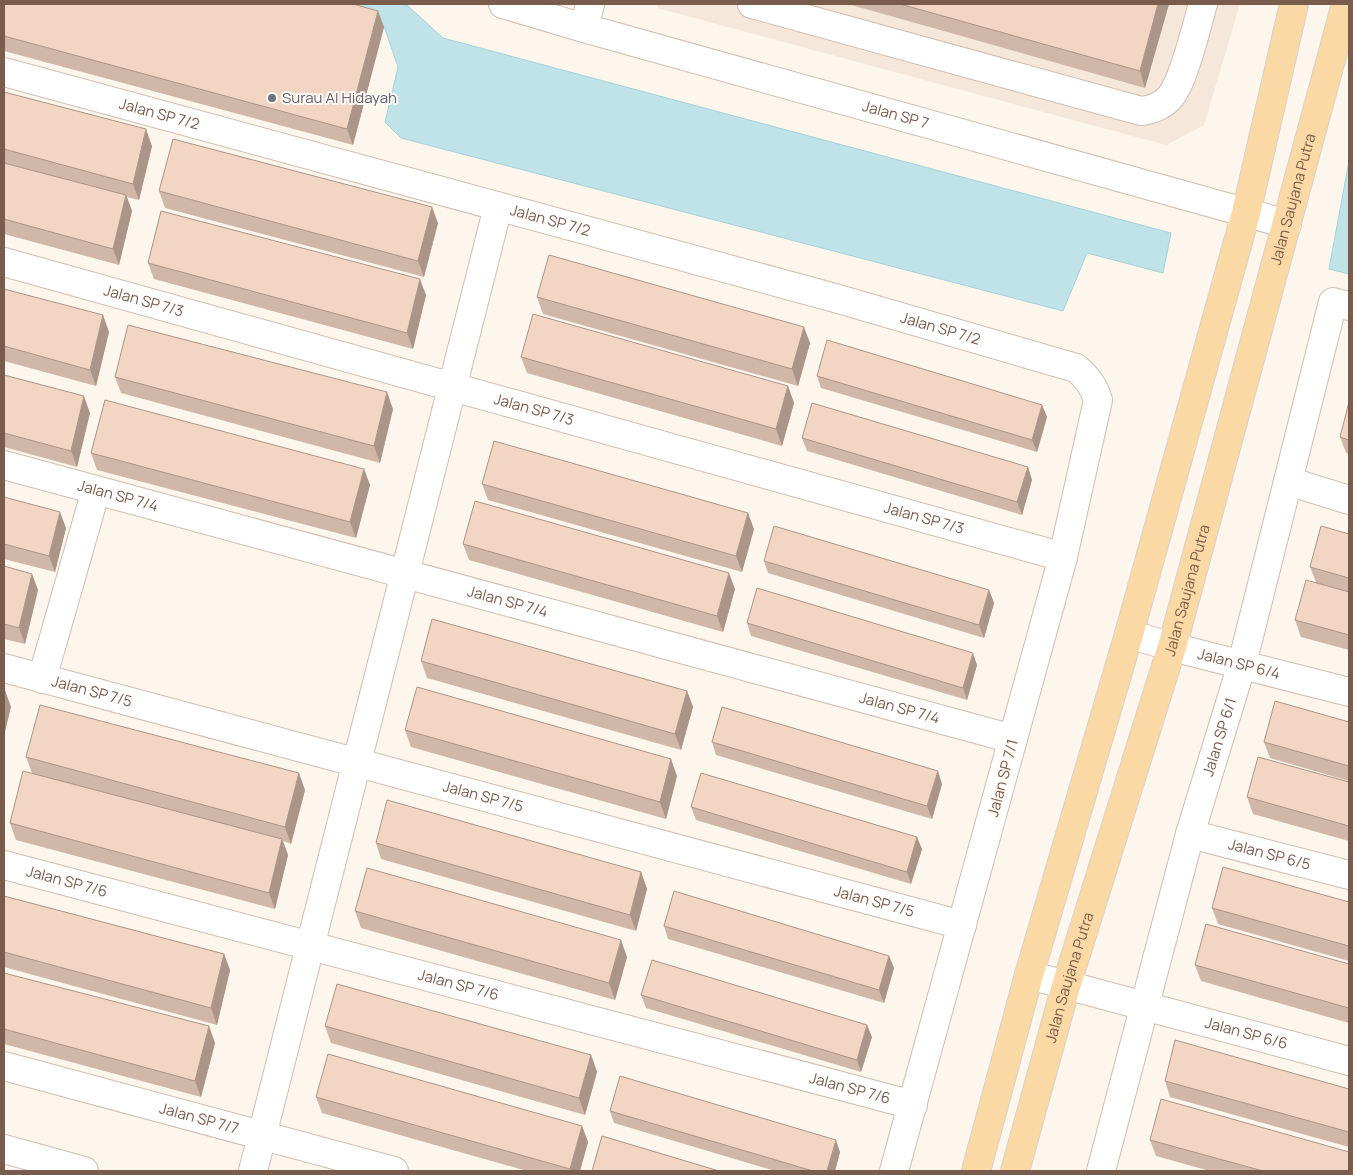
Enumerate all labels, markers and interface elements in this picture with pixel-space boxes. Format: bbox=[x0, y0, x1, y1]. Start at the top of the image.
place label: Surau Al Hidayah bbox=[282, 87, 397, 108]
marker: Surau Al Hidayah bbox=[266, 92, 278, 104]
street label: Jalan SP 7/2 bbox=[117, 93, 202, 135]
street label: Jalan SP 7 bbox=[860, 95, 931, 134]
street label: Jalan Saujana Putra bbox=[1265, 131, 1321, 267]
street label: Jalan SP 7/2 bbox=[508, 199, 593, 241]
street label: Jalan SP 7/3 bbox=[101, 279, 186, 322]
street label: Jalan SP 7/2 bbox=[898, 307, 983, 350]
street label: Jalan SP 7/3 bbox=[492, 388, 576, 430]
street label: Jalan SP 7/4 bbox=[75, 474, 161, 516]
street label: Jalan SP 7/3 bbox=[882, 497, 966, 539]
street label: Jalan Saujana Putra bbox=[1159, 522, 1215, 658]
street label: Jalan SP 7/4 bbox=[465, 580, 551, 622]
street label: Jalan SP 6/4 bbox=[1196, 643, 1283, 684]
street label: Jalan SP 7/5 bbox=[50, 670, 135, 712]
street label: Jalan SP 7/4 bbox=[857, 687, 942, 729]
street label: Jalan SP 6/1 bbox=[1197, 695, 1241, 779]
street label: Jalan SP 7/1 bbox=[982, 737, 1023, 819]
street label: Jalan SP 7/5 bbox=[441, 775, 526, 817]
street label: Jalan SP 6/5 bbox=[1226, 833, 1313, 875]
street label: Jalan SP 7/6 bbox=[24, 860, 110, 902]
street label: Jalan SP 7/5 bbox=[832, 880, 917, 922]
street label: Jalan Saujana Putra bbox=[1040, 909, 1098, 1045]
street label: Jalan SP 7/6 bbox=[416, 964, 501, 1005]
street label: Jalan SP 6/6 bbox=[1203, 1012, 1290, 1054]
street label: Jalan SP 7/6 bbox=[807, 1067, 893, 1109]
street label: Jalan SP 7/7 bbox=[157, 1097, 241, 1139]

